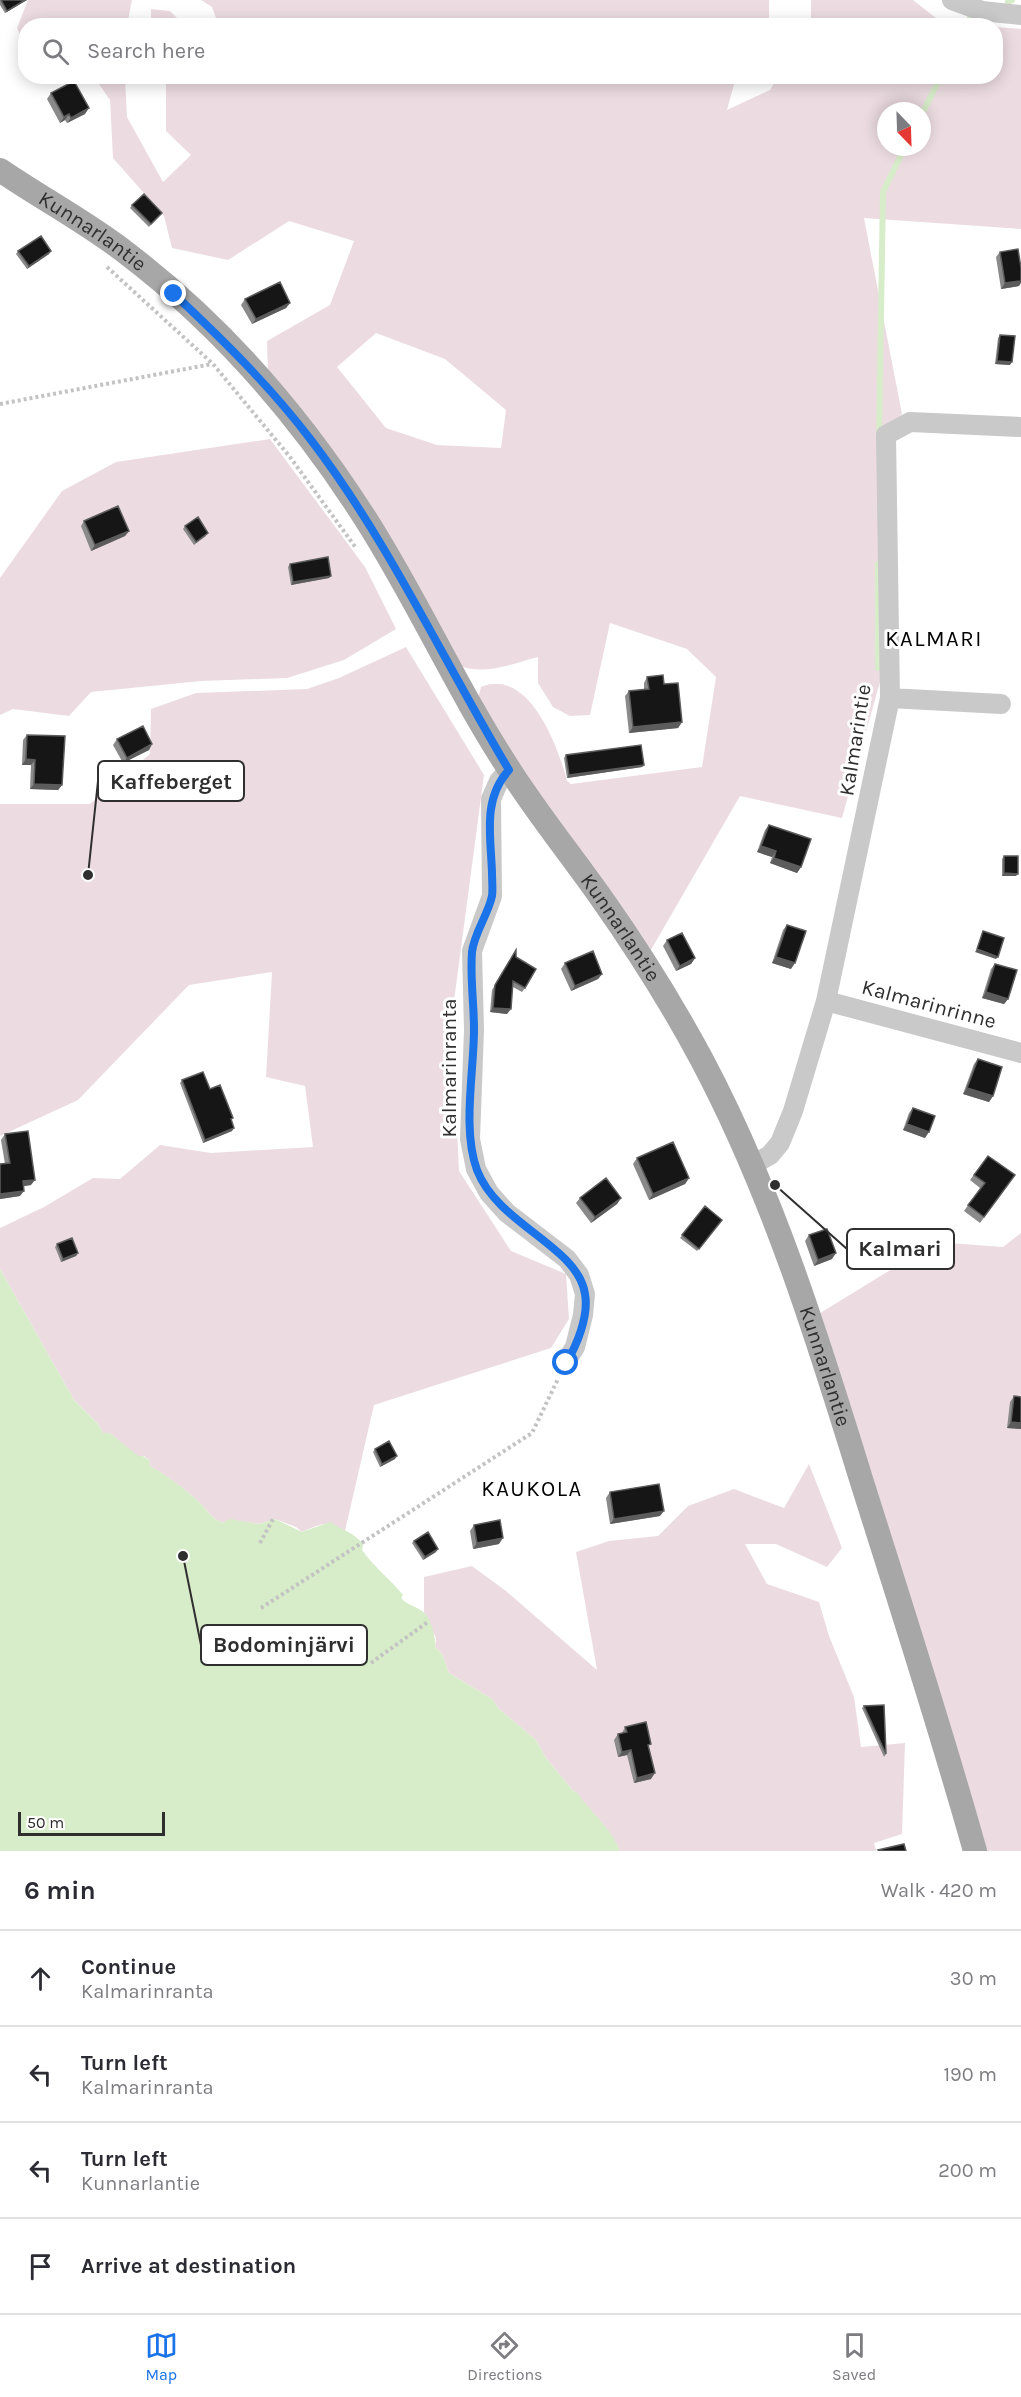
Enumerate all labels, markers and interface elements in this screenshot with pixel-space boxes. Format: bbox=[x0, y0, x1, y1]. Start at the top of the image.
search box bbox=[18, 18, 1003, 84]
icon: search bbox=[39, 35, 72, 68]
text: Search here bbox=[87, 38, 205, 64]
north arrow bbox=[877, 102, 931, 156]
street label: Kunnarlantie bbox=[34, 186, 151, 276]
route end bbox=[160, 280, 186, 306]
district label: KALMARI bbox=[885, 626, 983, 652]
street label: Kalmarintie bbox=[834, 682, 876, 798]
callout: Kaffeberget bbox=[98, 761, 244, 801]
text: Kaffeberget bbox=[110, 769, 232, 795]
street label: Kunnarlantie bbox=[576, 869, 666, 986]
street label: Kalmarinrinne bbox=[859, 975, 999, 1033]
street label: Kalmarinranta bbox=[437, 998, 461, 1138]
callout: Kalmari bbox=[847, 1229, 954, 1269]
text: Kalmari bbox=[858, 1236, 942, 1262]
street label: Kunnarlantie bbox=[794, 1303, 856, 1429]
route start bbox=[552, 1349, 578, 1375]
district label: KAUKOLA bbox=[481, 1476, 583, 1502]
callout: Bodominjärvi bbox=[201, 1625, 367, 1665]
text: Bodominjärvi bbox=[213, 1632, 355, 1658]
scale bar bbox=[18, 1809, 165, 1836]
text: 50 m bbox=[27, 1813, 64, 1832]
text: 6 min bbox=[24, 1875, 96, 1906]
text: Walk · 420 m bbox=[881, 1879, 997, 1902]
text: Continue bbox=[81, 1954, 176, 1980]
icon: ahead bbox=[24, 1962, 57, 1995]
text: 30 m bbox=[950, 1967, 997, 1990]
text: Kalmarinranta bbox=[81, 1980, 214, 2003]
text: Turn left bbox=[81, 2050, 168, 2076]
icon: left bbox=[24, 2058, 57, 2091]
text: 190 m bbox=[943, 2063, 997, 2086]
text: Kalmarinranta bbox=[81, 2076, 214, 2099]
text: Turn left bbox=[81, 2146, 168, 2172]
icon: left bbox=[24, 2154, 57, 2187]
text: 200 m bbox=[938, 2159, 997, 2182]
text: Kunnarlantie bbox=[81, 2172, 200, 2195]
icon: arrive bbox=[24, 2250, 57, 2283]
text: Arrive at destination bbox=[81, 2253, 296, 2279]
tab: Map bbox=[145, 2329, 178, 2384]
tab: Directions bbox=[467, 2329, 542, 2384]
tab: Saved bbox=[832, 2329, 876, 2384]

